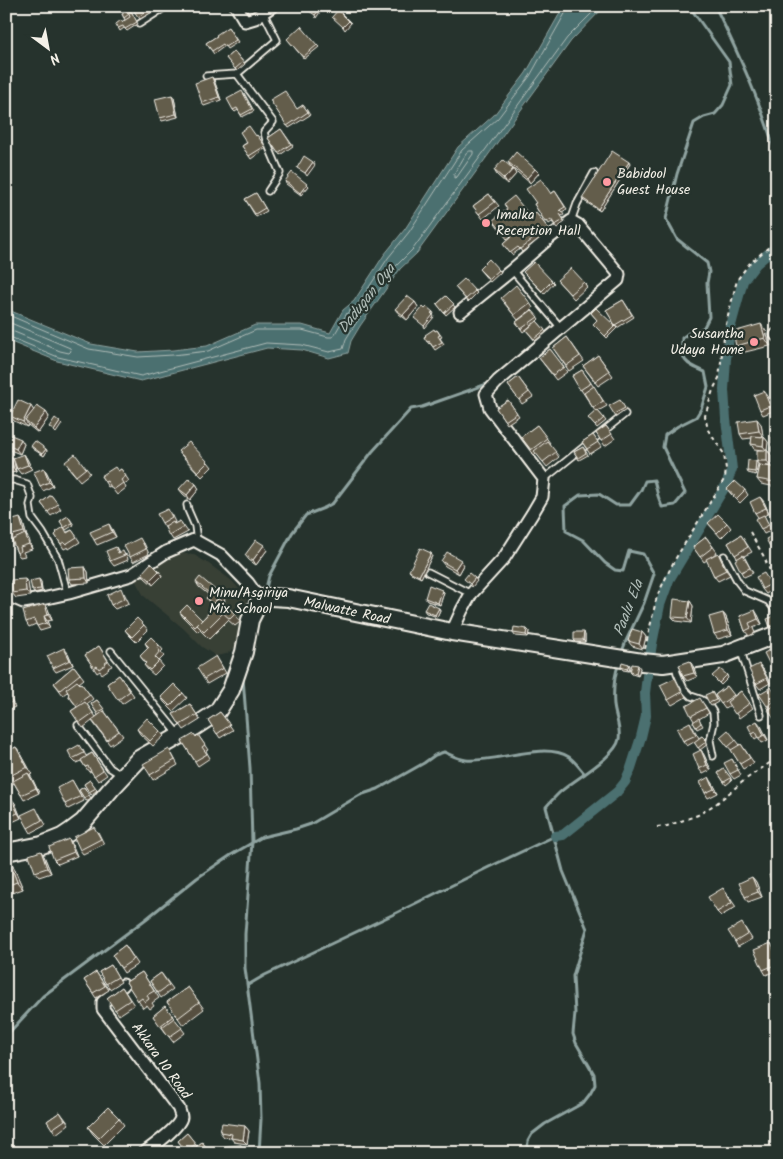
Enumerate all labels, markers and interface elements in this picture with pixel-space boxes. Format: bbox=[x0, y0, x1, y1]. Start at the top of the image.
north arrow bbox=[22, 22, 72, 72]
text: N bbox=[45, 47, 64, 70]
place label: Babidool Guest House bbox=[617, 163, 691, 201]
marker: Babidool Guest House bbox=[601, 176, 613, 188]
place label: Imalka Reception Hall bbox=[496, 204, 581, 242]
marker: Imalka Reception Hall bbox=[480, 217, 492, 229]
water label: Dadugan Oya bbox=[332, 258, 403, 339]
place label: Susantha Udaya Home bbox=[670, 323, 745, 361]
marker: Susantha Udaya Home bbox=[748, 336, 760, 348]
water label: Paalu Ela bbox=[607, 575, 651, 640]
place label: Minu/Asgiriya Mix School bbox=[209, 582, 288, 620]
street label: Malwatte Road bbox=[302, 591, 393, 631]
marker: Minu/Asgiriya Mix School bbox=[193, 595, 205, 607]
street label: Akkara 10 Road bbox=[126, 1018, 197, 1105]

